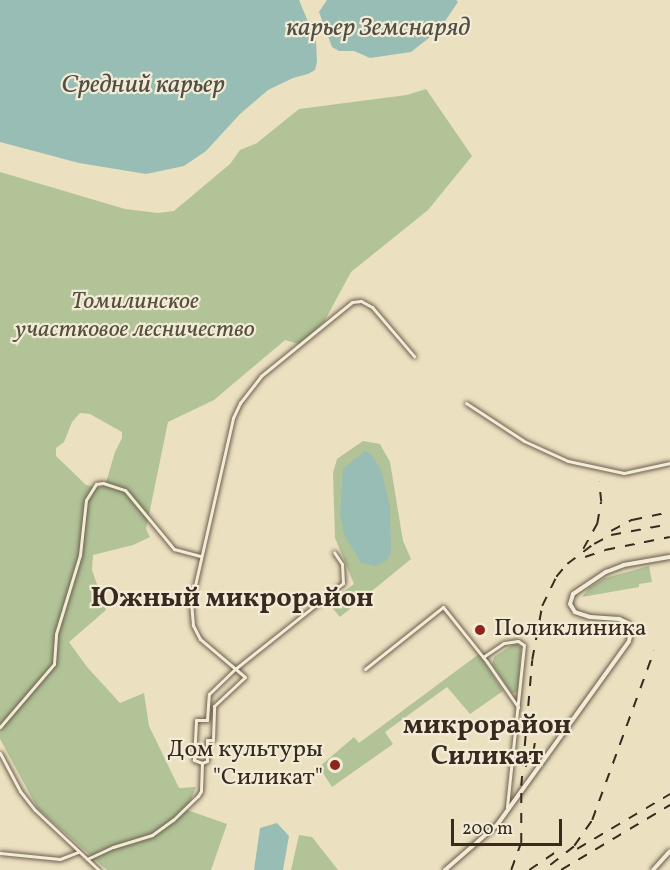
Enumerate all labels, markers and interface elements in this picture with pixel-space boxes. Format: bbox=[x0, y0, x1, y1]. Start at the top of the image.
water label: карьер Земснаряд bbox=[286, 13, 470, 45]
water label: Средний карьер bbox=[61, 70, 225, 102]
park label: Томилинское участковое лесничество bbox=[15, 289, 255, 345]
district label: Южный микрорайон bbox=[90, 584, 374, 616]
place label: Поликлиника bbox=[494, 616, 647, 644]
marker: Поликлиника bbox=[471, 621, 489, 639]
district label: микрорайон Силикат bbox=[403, 710, 571, 773]
place label: Дом культуры "Силикат" bbox=[167, 737, 323, 793]
marker: Дом культуры "Силикат" bbox=[328, 758, 342, 772]
scale bar bbox=[454, 807, 565, 845]
text: 200 m bbox=[462, 817, 513, 842]

